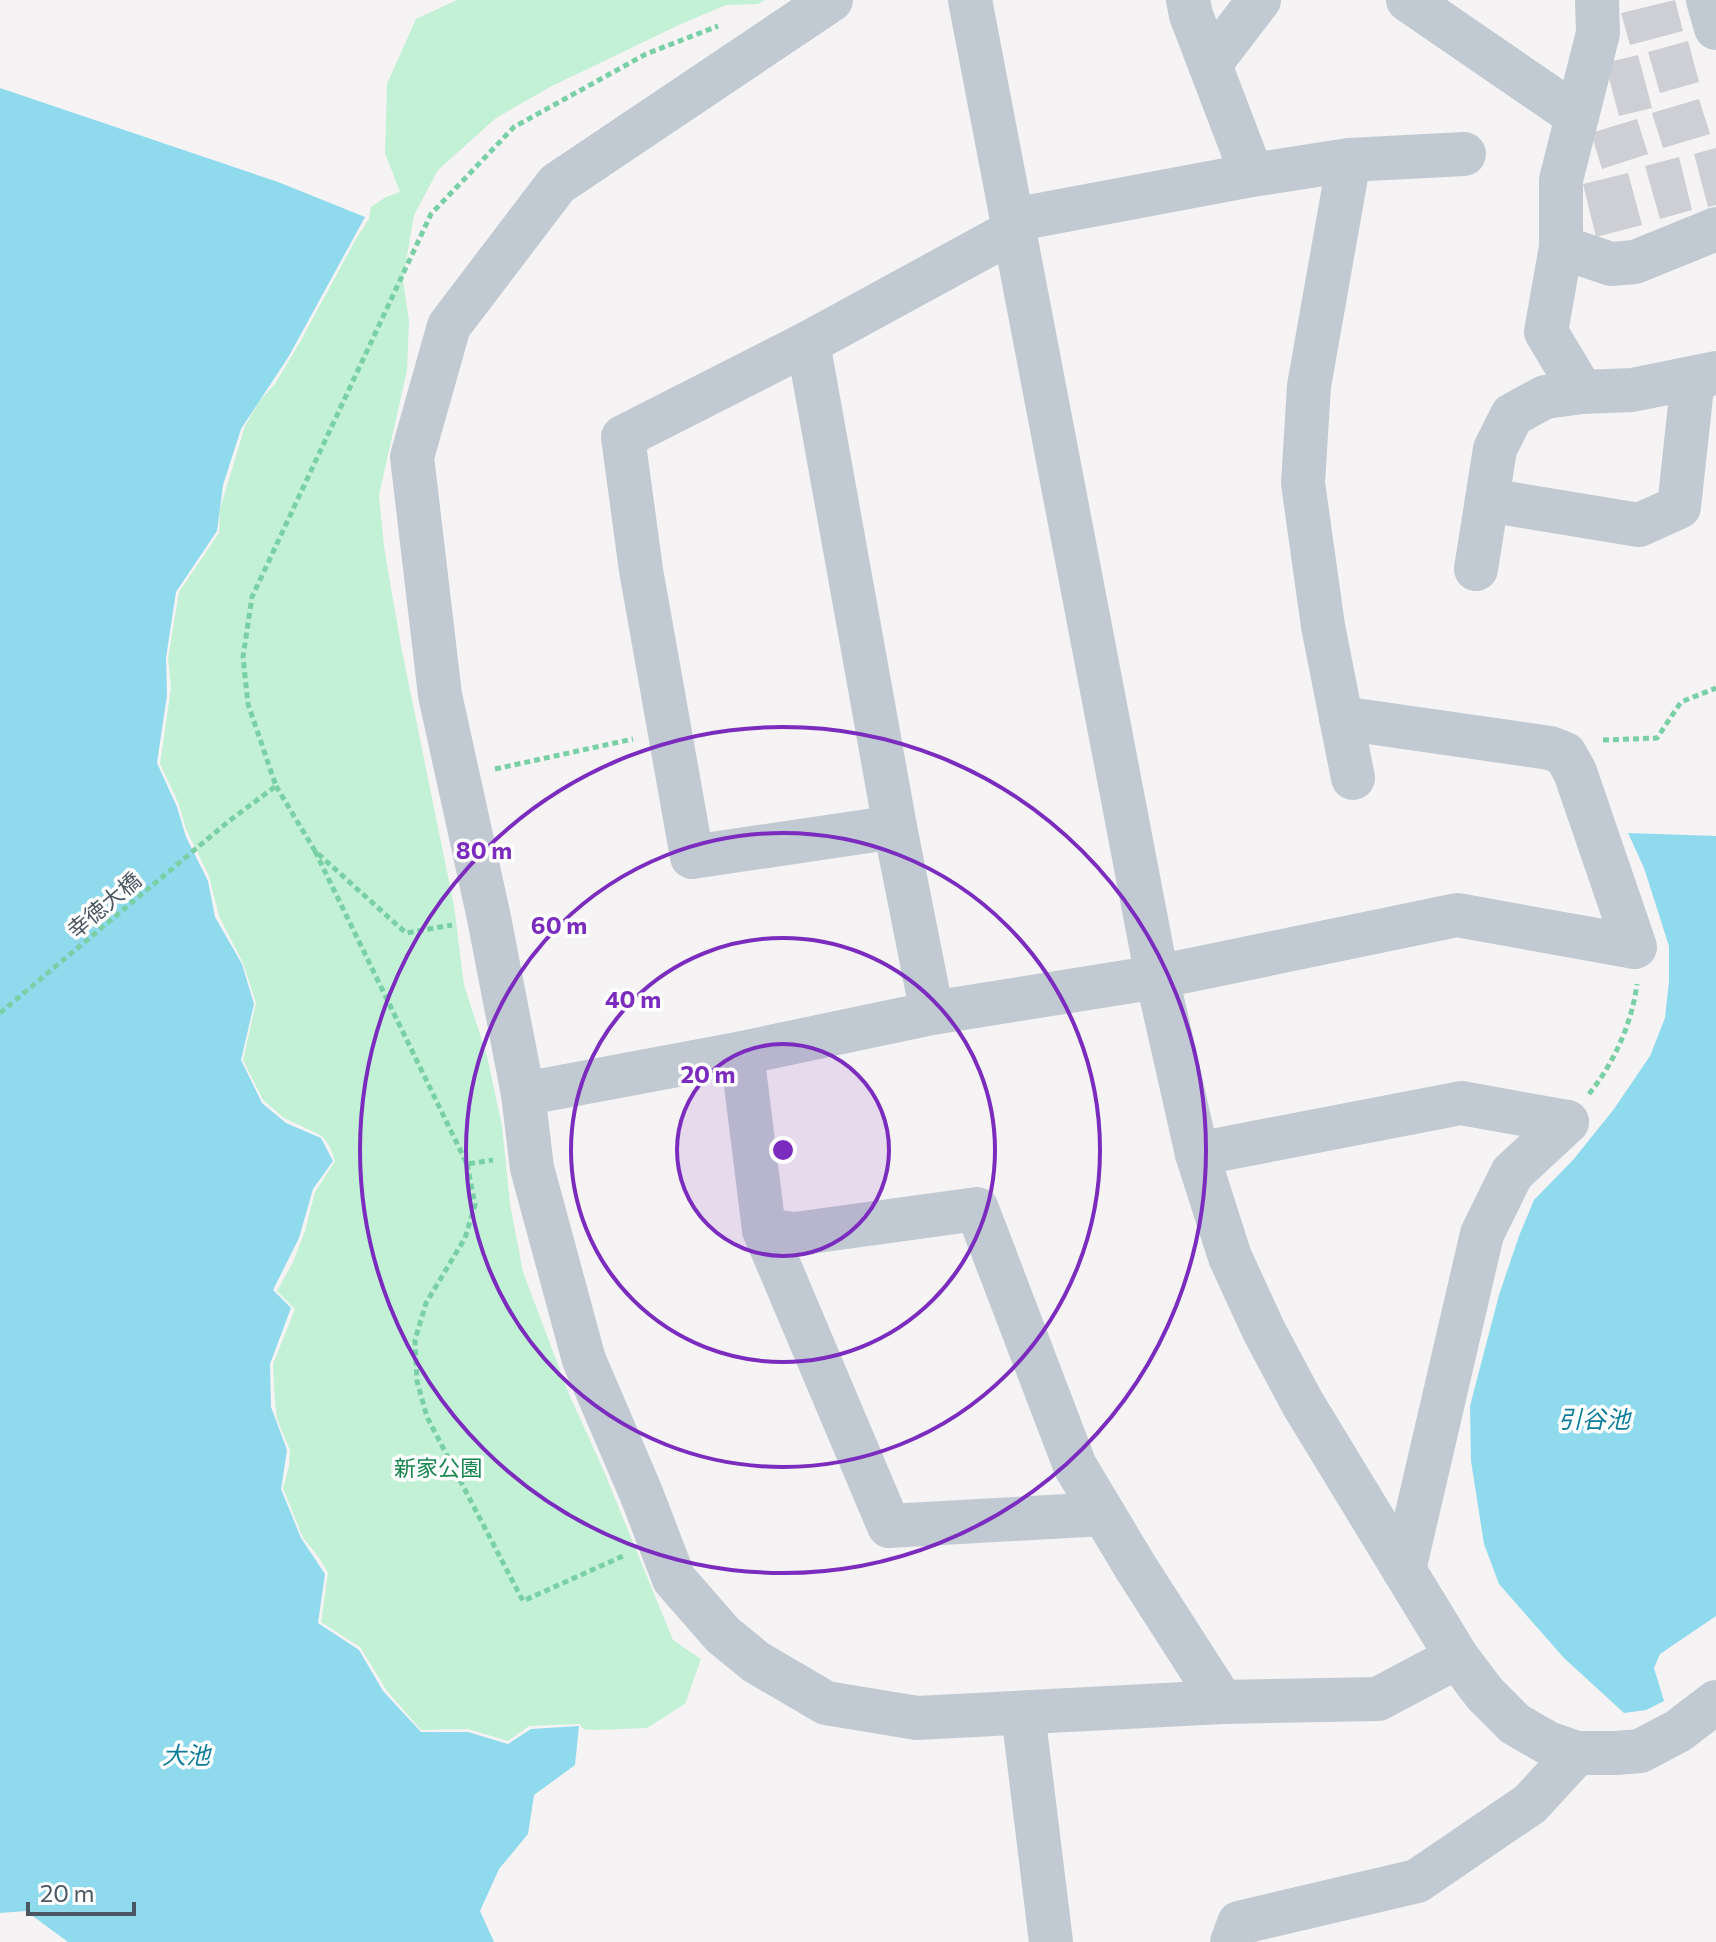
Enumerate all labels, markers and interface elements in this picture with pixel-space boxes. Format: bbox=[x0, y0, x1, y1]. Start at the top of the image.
text: 80 m bbox=[456, 835, 512, 864]
street label: 幸徳大橋 bbox=[61, 866, 146, 943]
text: 60 m bbox=[531, 910, 587, 939]
text: 40 m bbox=[605, 984, 661, 1013]
text: 20 m bbox=[681, 1059, 735, 1088]
centre of rings bbox=[769, 1136, 797, 1164]
water label: 引谷池 bbox=[1558, 1404, 1632, 1433]
park label: 新家公園 bbox=[394, 1454, 482, 1481]
water label: 大池 bbox=[162, 1740, 212, 1769]
scale bar bbox=[28, 1866, 134, 1916]
text: 20 m bbox=[40, 1878, 94, 1907]

